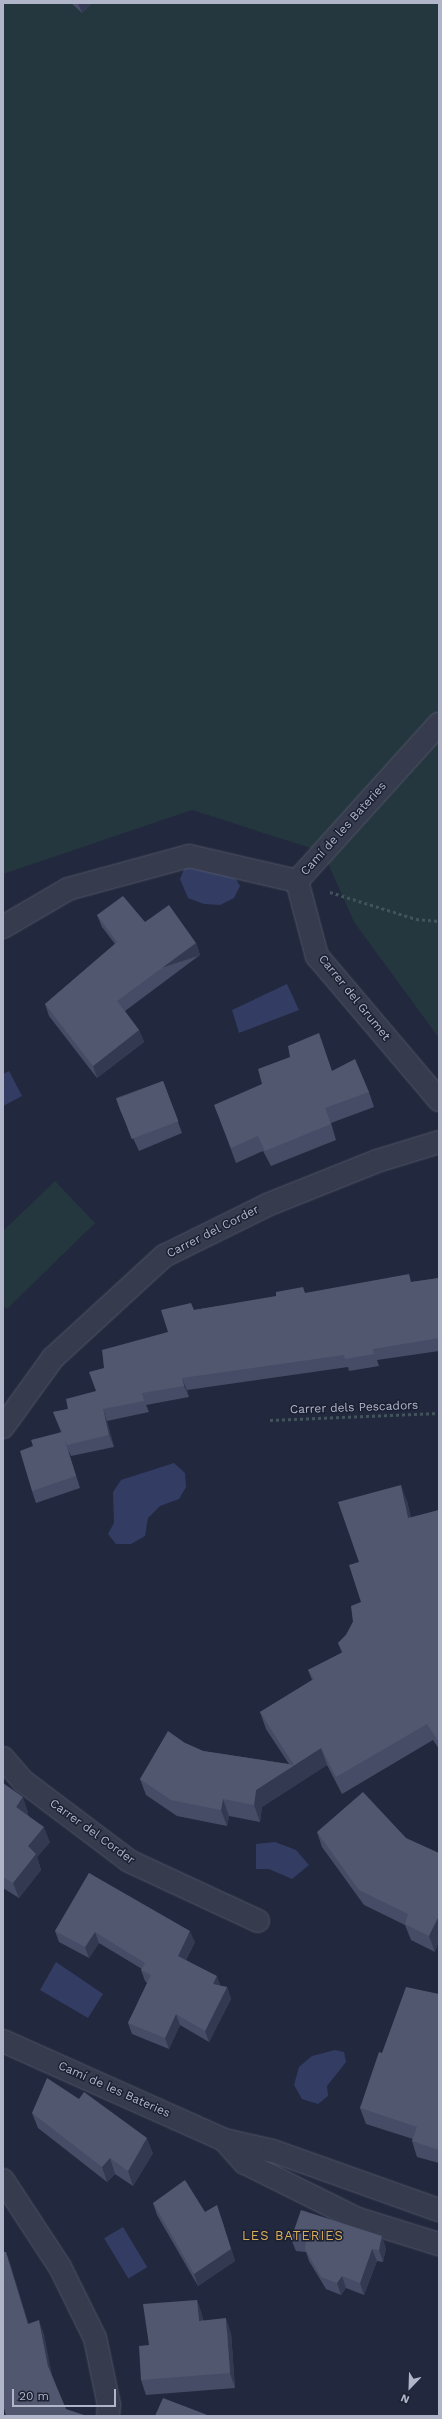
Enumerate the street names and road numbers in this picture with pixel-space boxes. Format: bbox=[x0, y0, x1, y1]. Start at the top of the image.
street label: Camí de les Bateries bbox=[298, 779, 390, 879]
street label: Carrer del Grumet bbox=[315, 952, 393, 1044]
street label: Carrer del Corder bbox=[164, 1202, 262, 1262]
street label: Carrer dels Pescadors bbox=[289, 1399, 419, 1417]
street label: Carrer del Corder bbox=[46, 1796, 138, 1868]
street label: Camí de les Bateries bbox=[56, 2059, 172, 2121]

